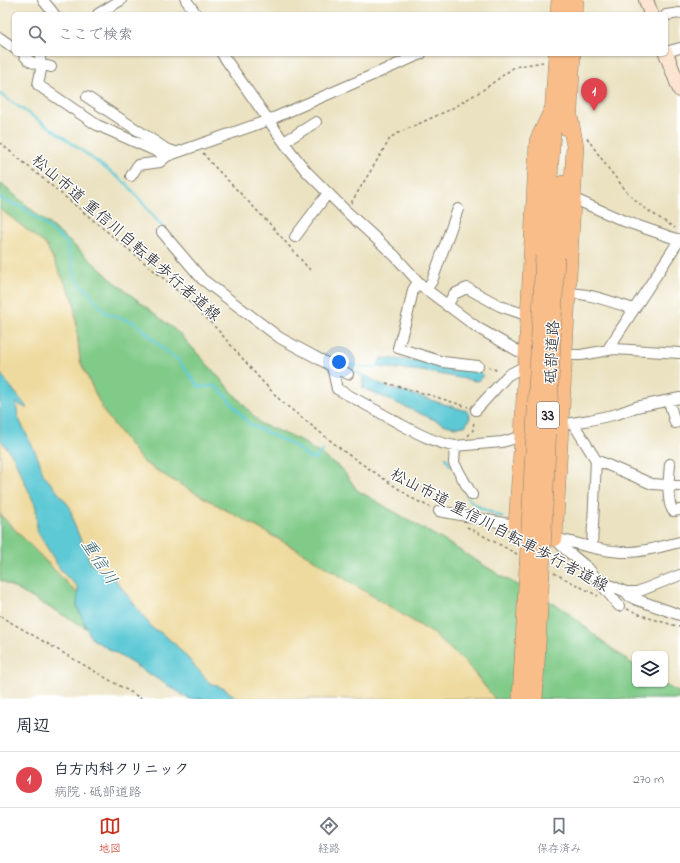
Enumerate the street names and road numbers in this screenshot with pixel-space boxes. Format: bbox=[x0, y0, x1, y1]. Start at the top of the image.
street label: 松山市道 重信川自転車歩行者道線 bbox=[26, 149, 226, 328]
street label: 砥部道路 bbox=[539, 320, 567, 385]
road number: 33 bbox=[537, 402, 559, 428]
street label: 松山市道 重信川自転車歩行者道線 bbox=[386, 463, 612, 599]

